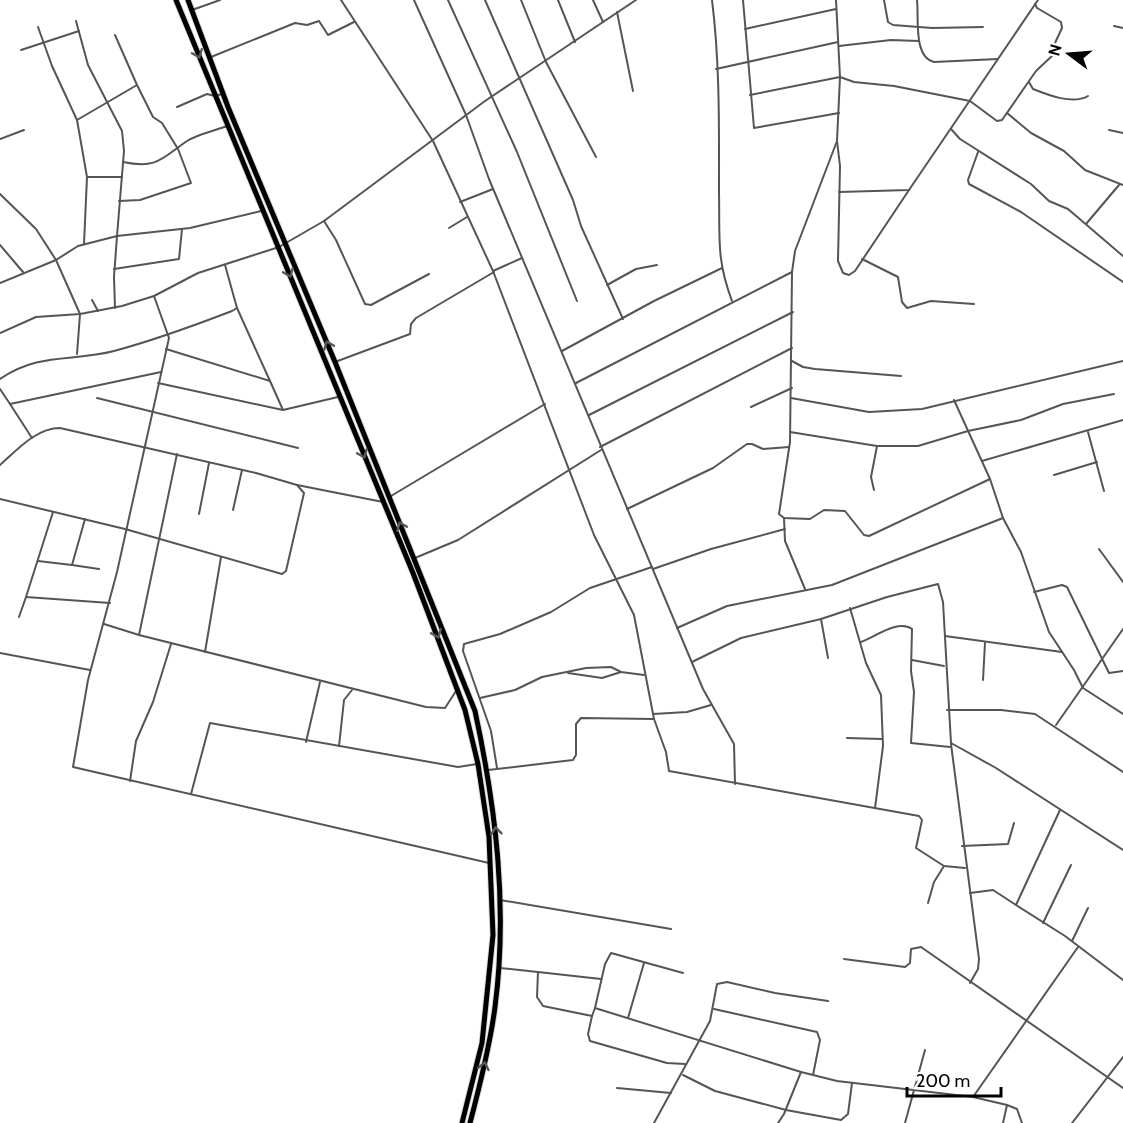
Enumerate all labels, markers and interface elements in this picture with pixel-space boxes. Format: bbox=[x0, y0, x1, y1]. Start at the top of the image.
north arrow bbox=[1039, 24, 1099, 84]
text: N bbox=[1044, 42, 1066, 58]
one-way arrow bbox=[191, 48, 203, 59]
one-way arrow bbox=[282, 267, 294, 278]
one-way arrow bbox=[323, 341, 335, 352]
one-way arrow bbox=[356, 447, 368, 458]
one-way arrow bbox=[396, 521, 408, 532]
one-way arrow bbox=[430, 628, 442, 639]
one-way arrow bbox=[490, 826, 503, 835]
scale bar bbox=[907, 1060, 1002, 1098]
one-way arrow bbox=[477, 1062, 490, 1072]
text: 200 m bbox=[916, 1070, 970, 1092]

